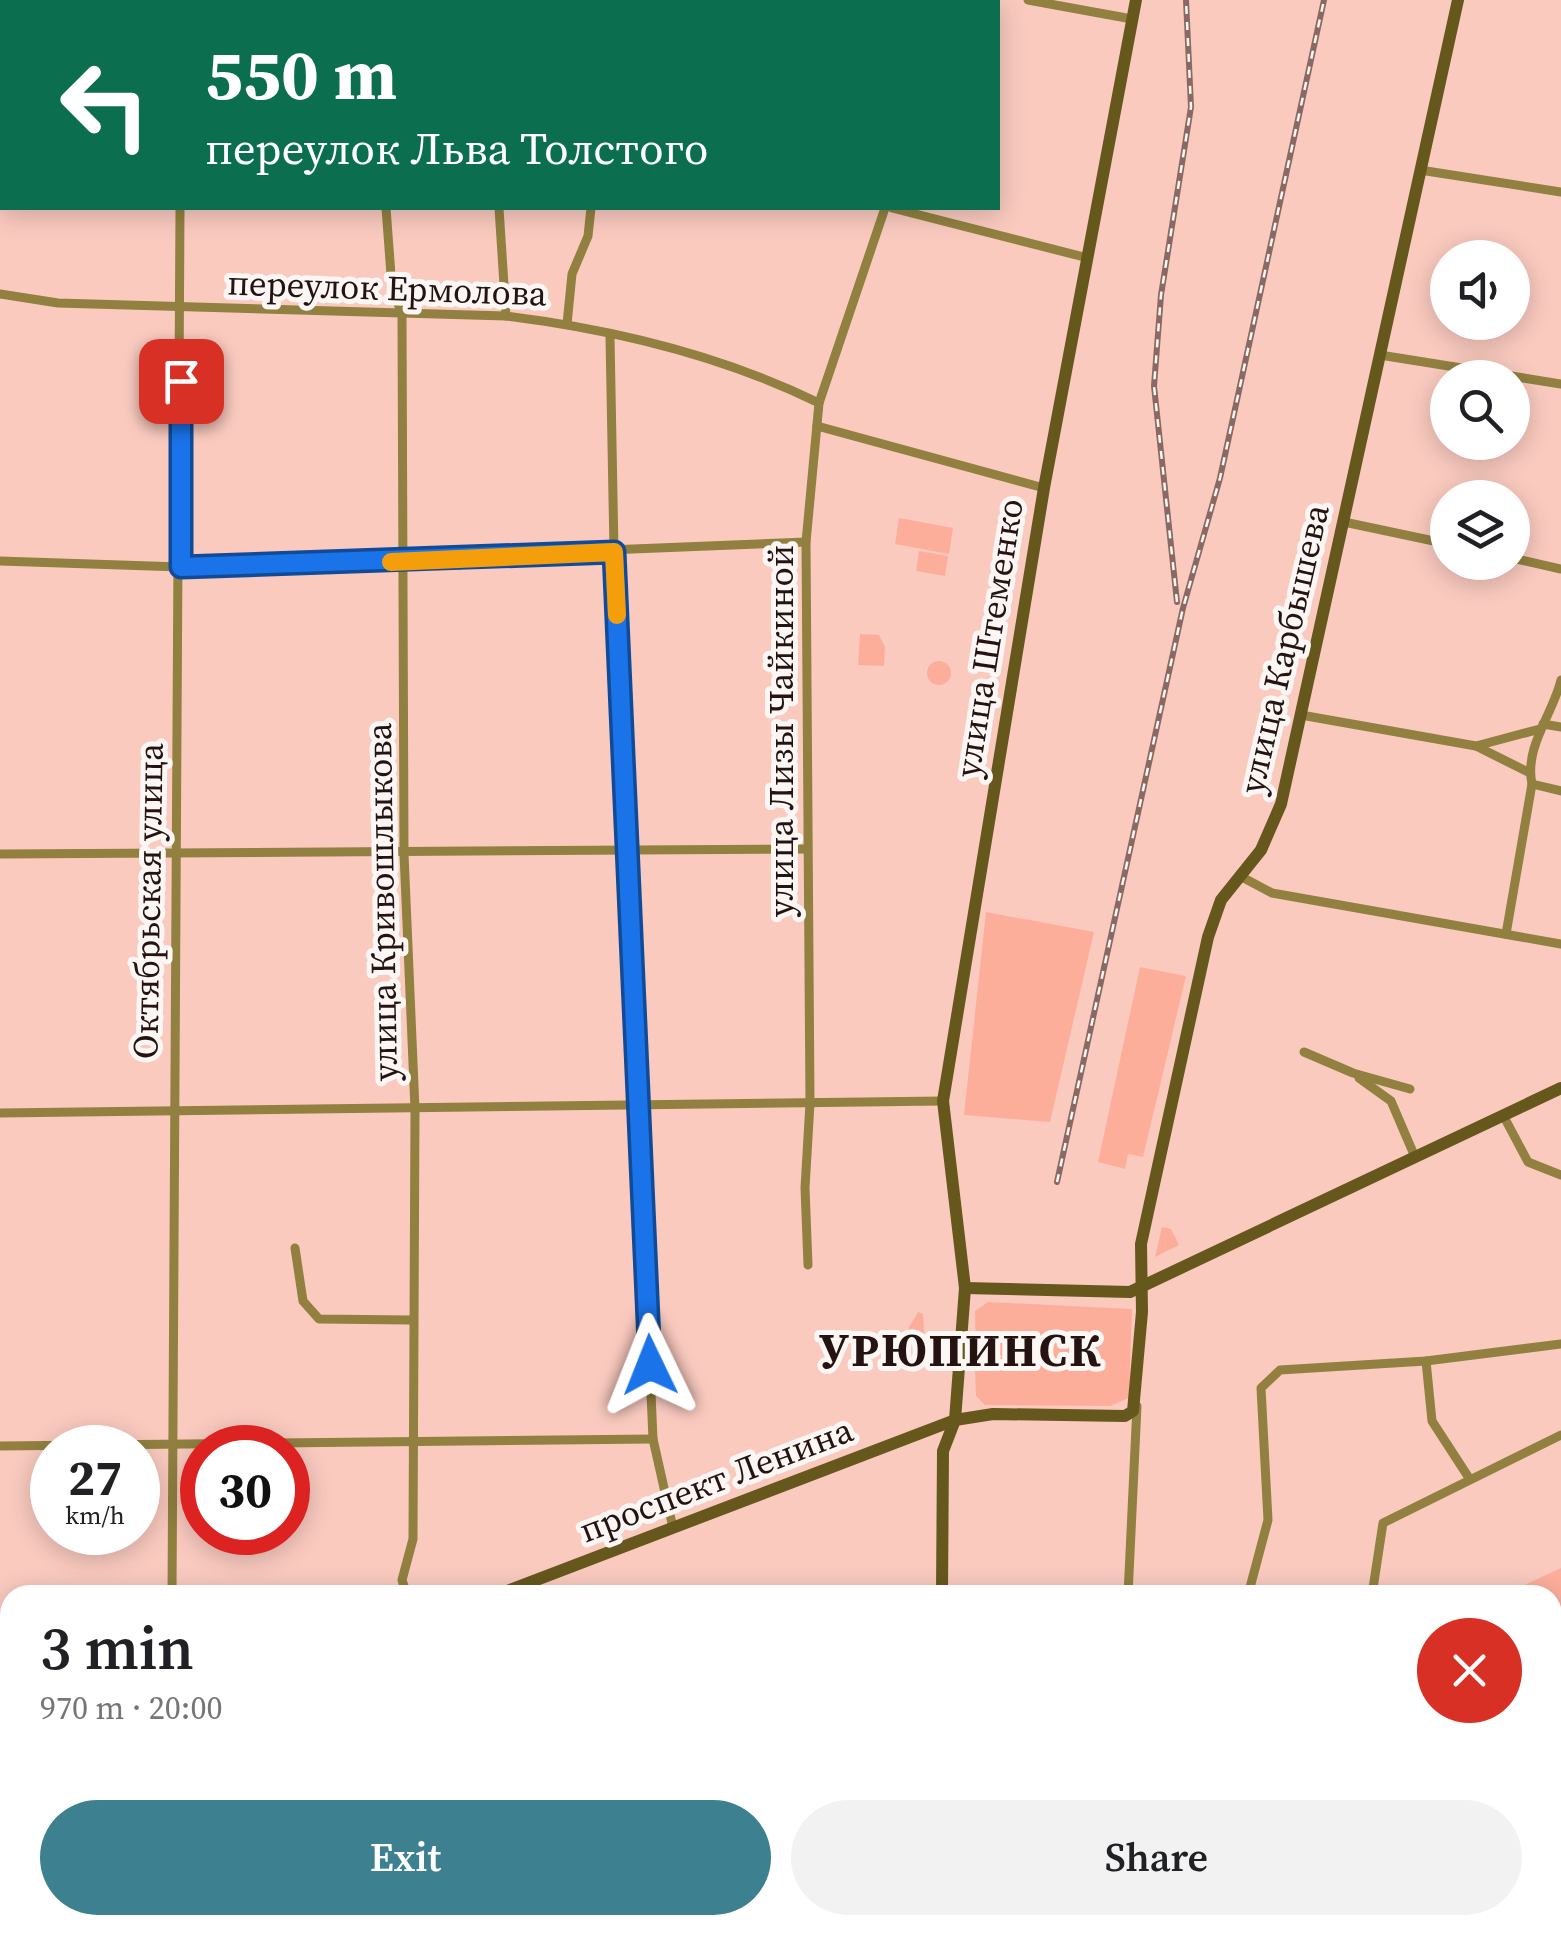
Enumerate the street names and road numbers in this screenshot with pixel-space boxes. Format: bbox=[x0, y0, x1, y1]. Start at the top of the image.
street label: переулок Ермолова bbox=[226, 258, 548, 318]
street label: улица Штеменко bbox=[943, 495, 1035, 781]
street label: улица Карбышева bbox=[1227, 499, 1341, 798]
street label: улица Лизы Чайкиной bbox=[757, 545, 805, 917]
street label: улица Кривошлыкова bbox=[355, 722, 409, 1082]
street label: Октябрьская улица bbox=[121, 742, 175, 1060]
street label: проспект Ленина bbox=[572, 1406, 860, 1554]

